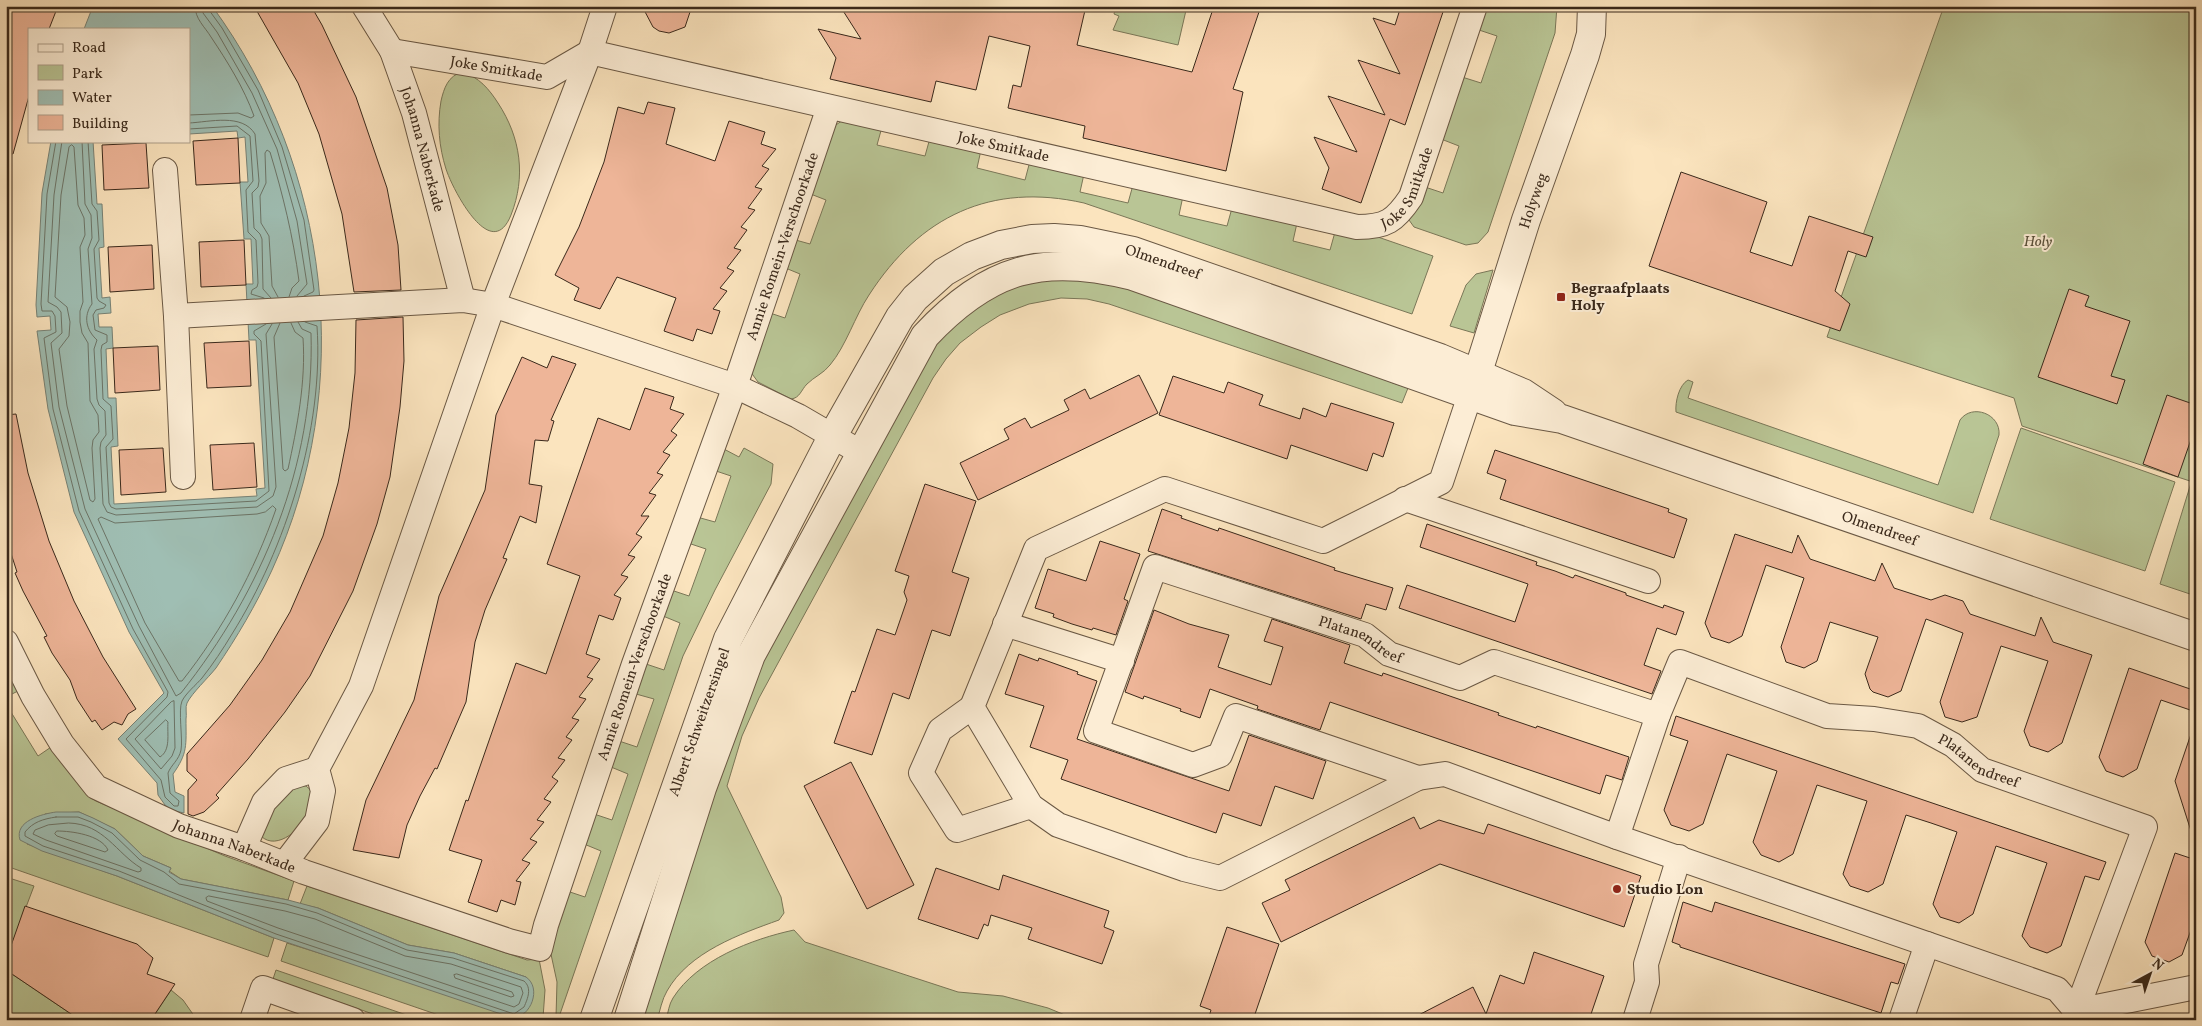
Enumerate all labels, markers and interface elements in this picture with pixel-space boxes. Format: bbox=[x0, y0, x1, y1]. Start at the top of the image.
legend bbox=[28, 28, 190, 142]
text: Road bbox=[72, 38, 106, 59]
street label: Joke Smitkade bbox=[448, 52, 544, 88]
text: Park bbox=[72, 64, 103, 85]
street label: Johanna Naberkade bbox=[394, 84, 449, 215]
text: Water bbox=[72, 88, 112, 109]
text: Building bbox=[72, 114, 129, 135]
street label: Joke Smitkade bbox=[955, 127, 1051, 168]
street label: Joke Smitkade bbox=[1378, 144, 1439, 236]
street label: Annie Romein-Verschoorkade bbox=[742, 150, 825, 343]
street label: Holyweg bbox=[1515, 170, 1554, 232]
park label: Holy bbox=[2024, 232, 2052, 253]
street label: Olmendreef bbox=[1123, 241, 1205, 286]
place label: Begraafplaats Holy bbox=[1571, 279, 1670, 317]
marker: Begraafplaats Holy bbox=[1555, 291, 1567, 303]
street label: Olmendreef bbox=[1838, 507, 1922, 553]
street label: Annie Romein-Verschoorkade bbox=[593, 571, 678, 764]
street label: Platanendreef bbox=[1315, 612, 1407, 670]
street label: Albert Schweitzersingel bbox=[664, 645, 736, 800]
street label: Platanendreef bbox=[1934, 730, 2023, 795]
street label: Johanna Naberkade bbox=[169, 815, 298, 880]
place label: Studio Lon bbox=[1627, 880, 1703, 901]
marker: Studio Lon bbox=[1611, 883, 1623, 895]
north arrow bbox=[2124, 948, 2174, 998]
text: N bbox=[2147, 955, 2167, 976]

